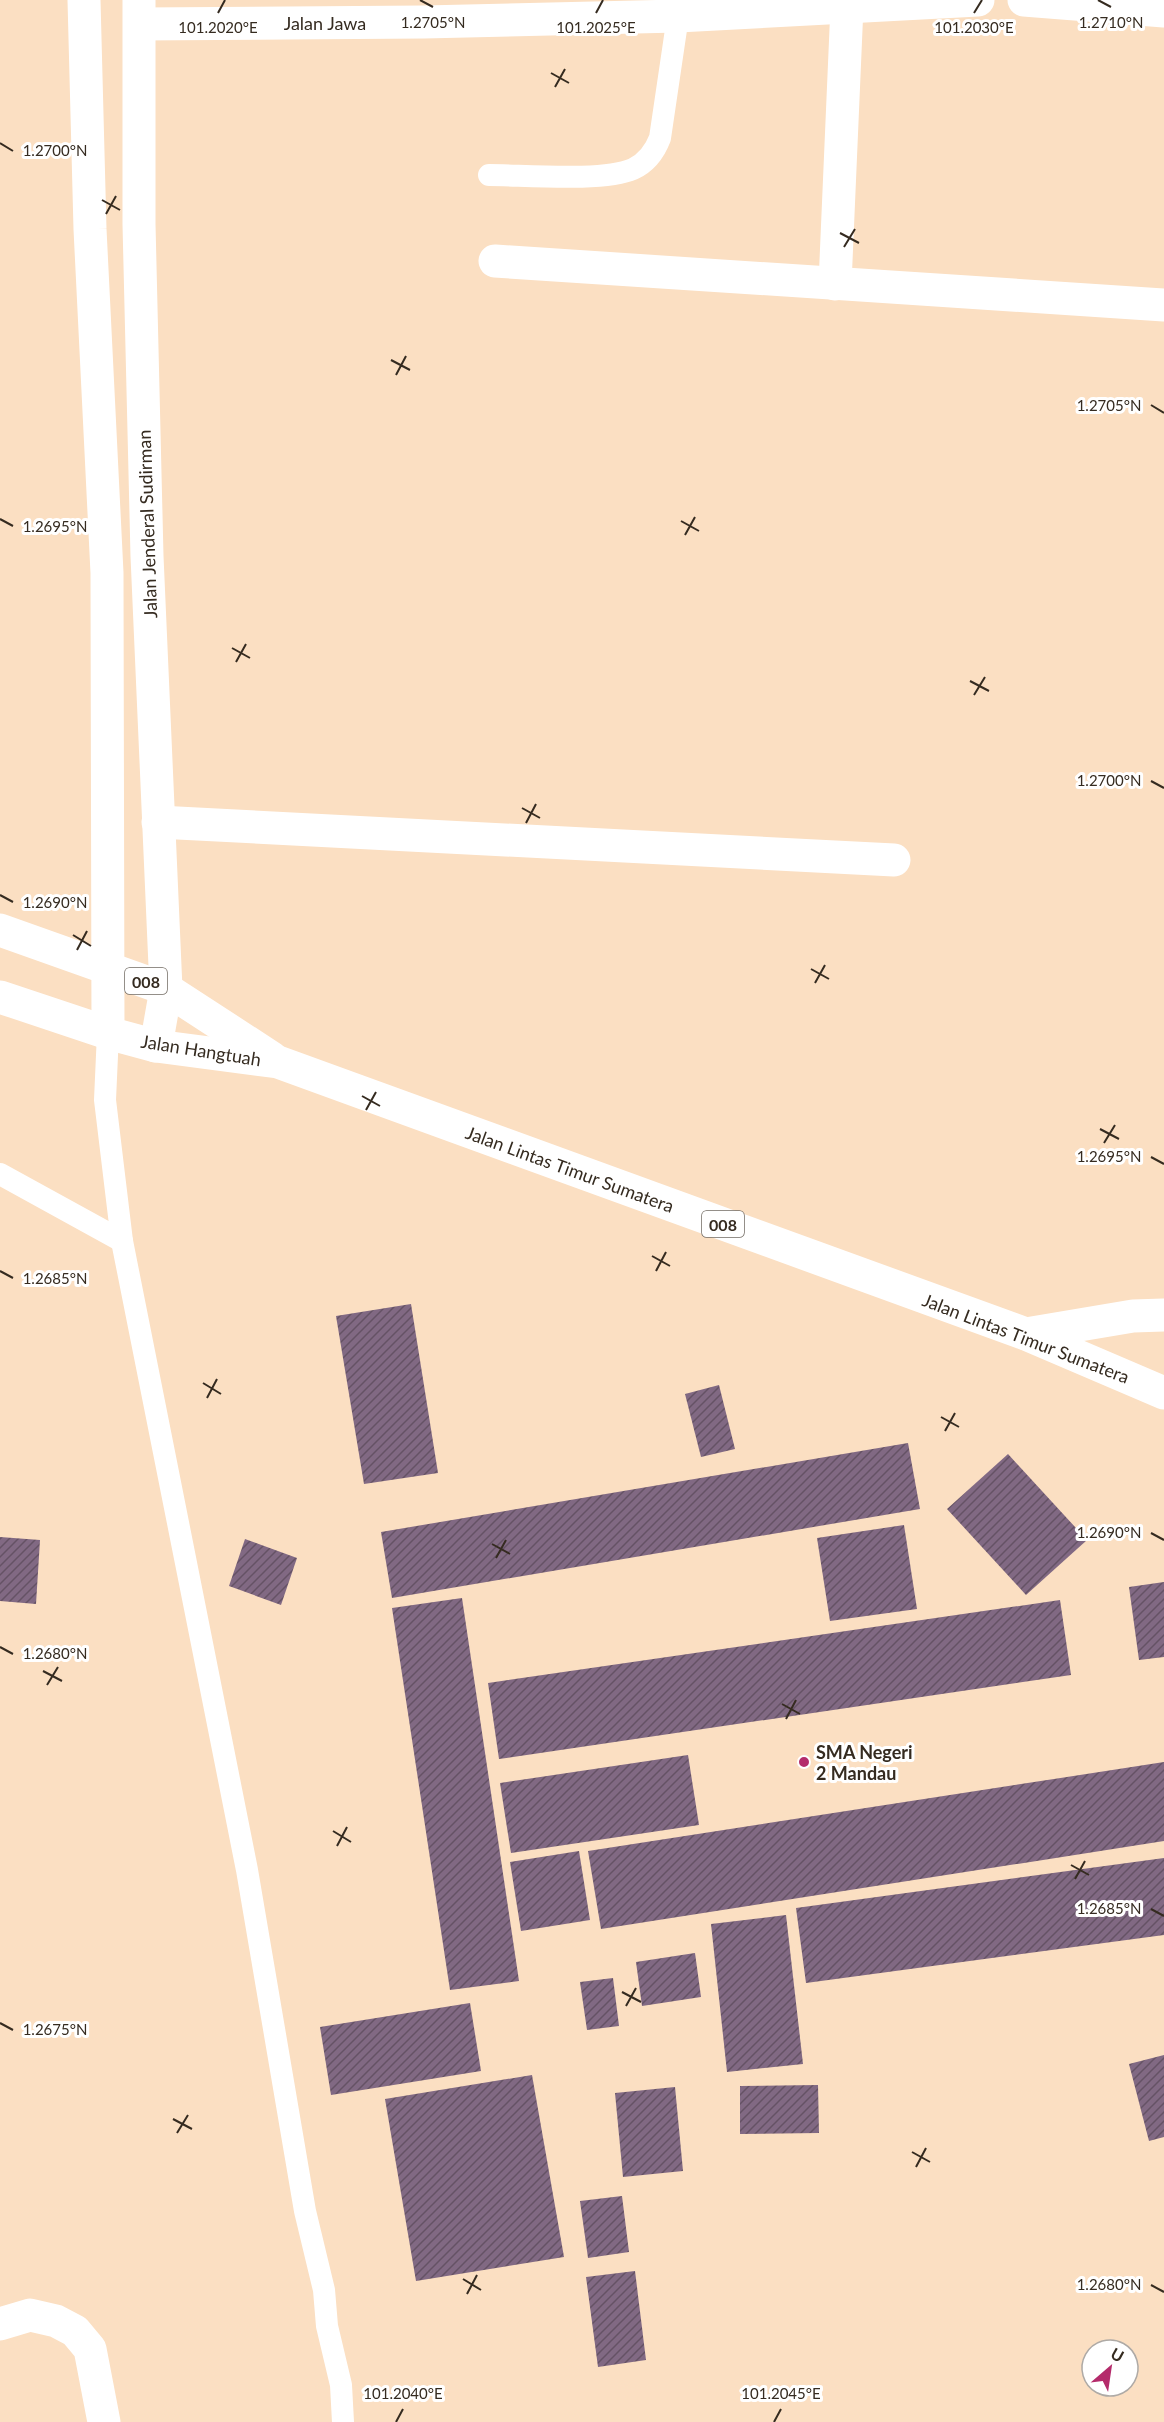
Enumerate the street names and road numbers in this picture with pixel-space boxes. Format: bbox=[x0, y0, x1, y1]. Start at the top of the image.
street label: Jalan Jawa bbox=[284, 12, 366, 34]
street label: Jalan Jenderal Sudirman bbox=[133, 429, 161, 619]
road number: 008 bbox=[125, 968, 167, 994]
street label: Jalan Hangtuah bbox=[139, 1030, 263, 1070]
street label: Jalan Lintas Timur Sumatera bbox=[463, 1121, 677, 1217]
road number: 008 bbox=[702, 1211, 744, 1237]
street label: Jalan Lintas Timur Sumatera bbox=[919, 1288, 1133, 1388]

